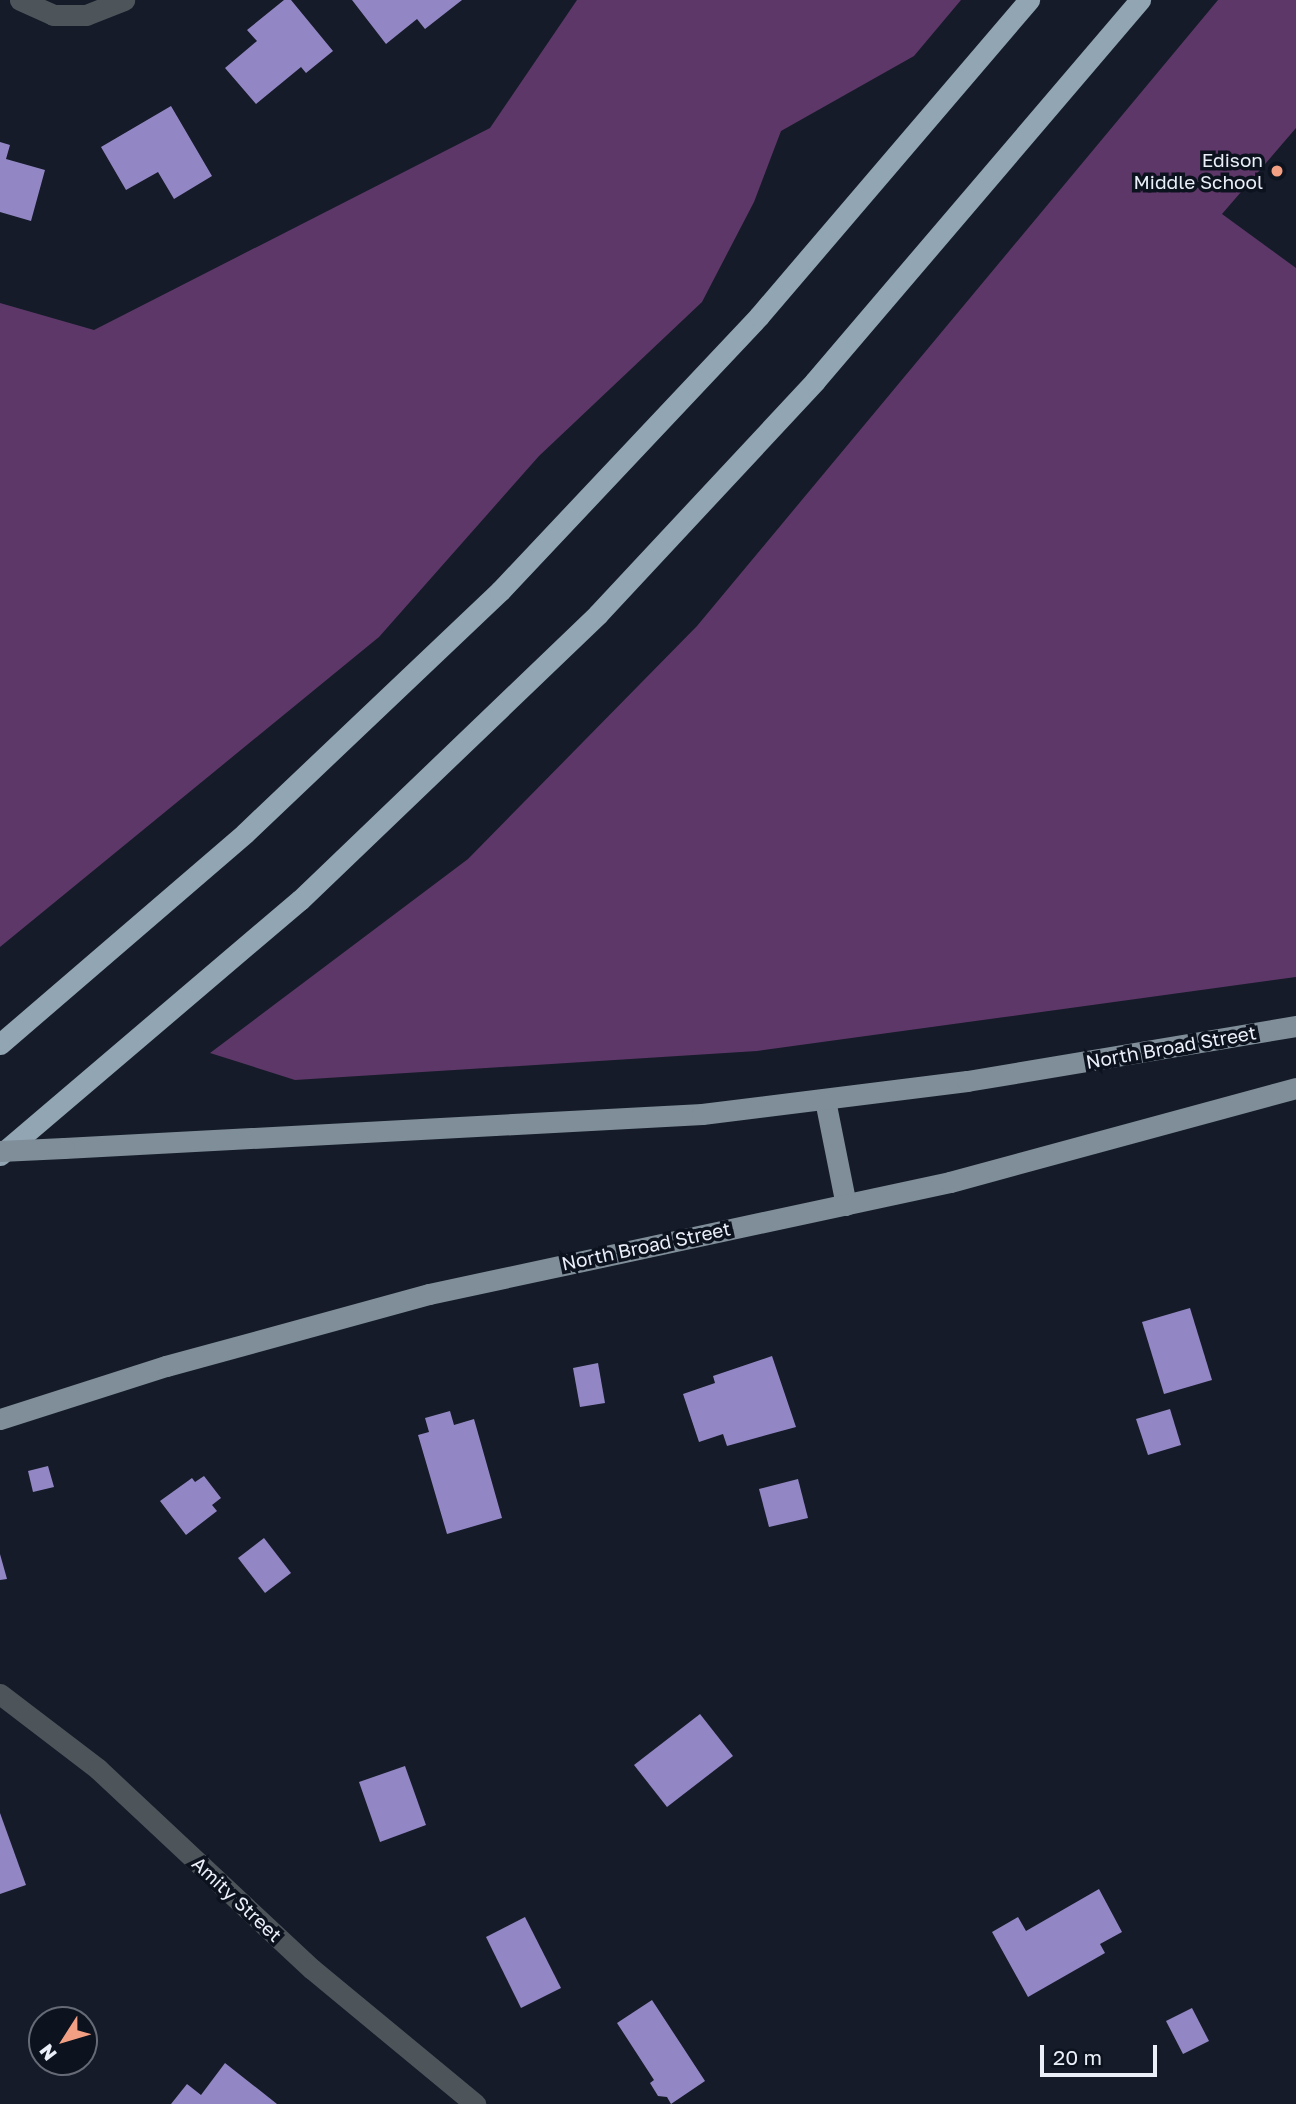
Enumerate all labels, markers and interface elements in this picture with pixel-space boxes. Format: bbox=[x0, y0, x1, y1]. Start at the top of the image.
place label: Edison Middle School bbox=[1133, 149, 1263, 193]
marker: Edison Middle School bbox=[1269, 163, 1285, 179]
street label: North Broad Street bbox=[1084, 1021, 1258, 1073]
street label: North Broad Street bbox=[559, 1217, 733, 1275]
street label: Amity Street bbox=[187, 1852, 287, 1946]
north arrow bbox=[28, 2006, 98, 2076]
scale bar bbox=[1044, 2030, 1161, 2074]
text: N bbox=[34, 2040, 61, 2065]
text: 20 m bbox=[1053, 2044, 1102, 2070]

